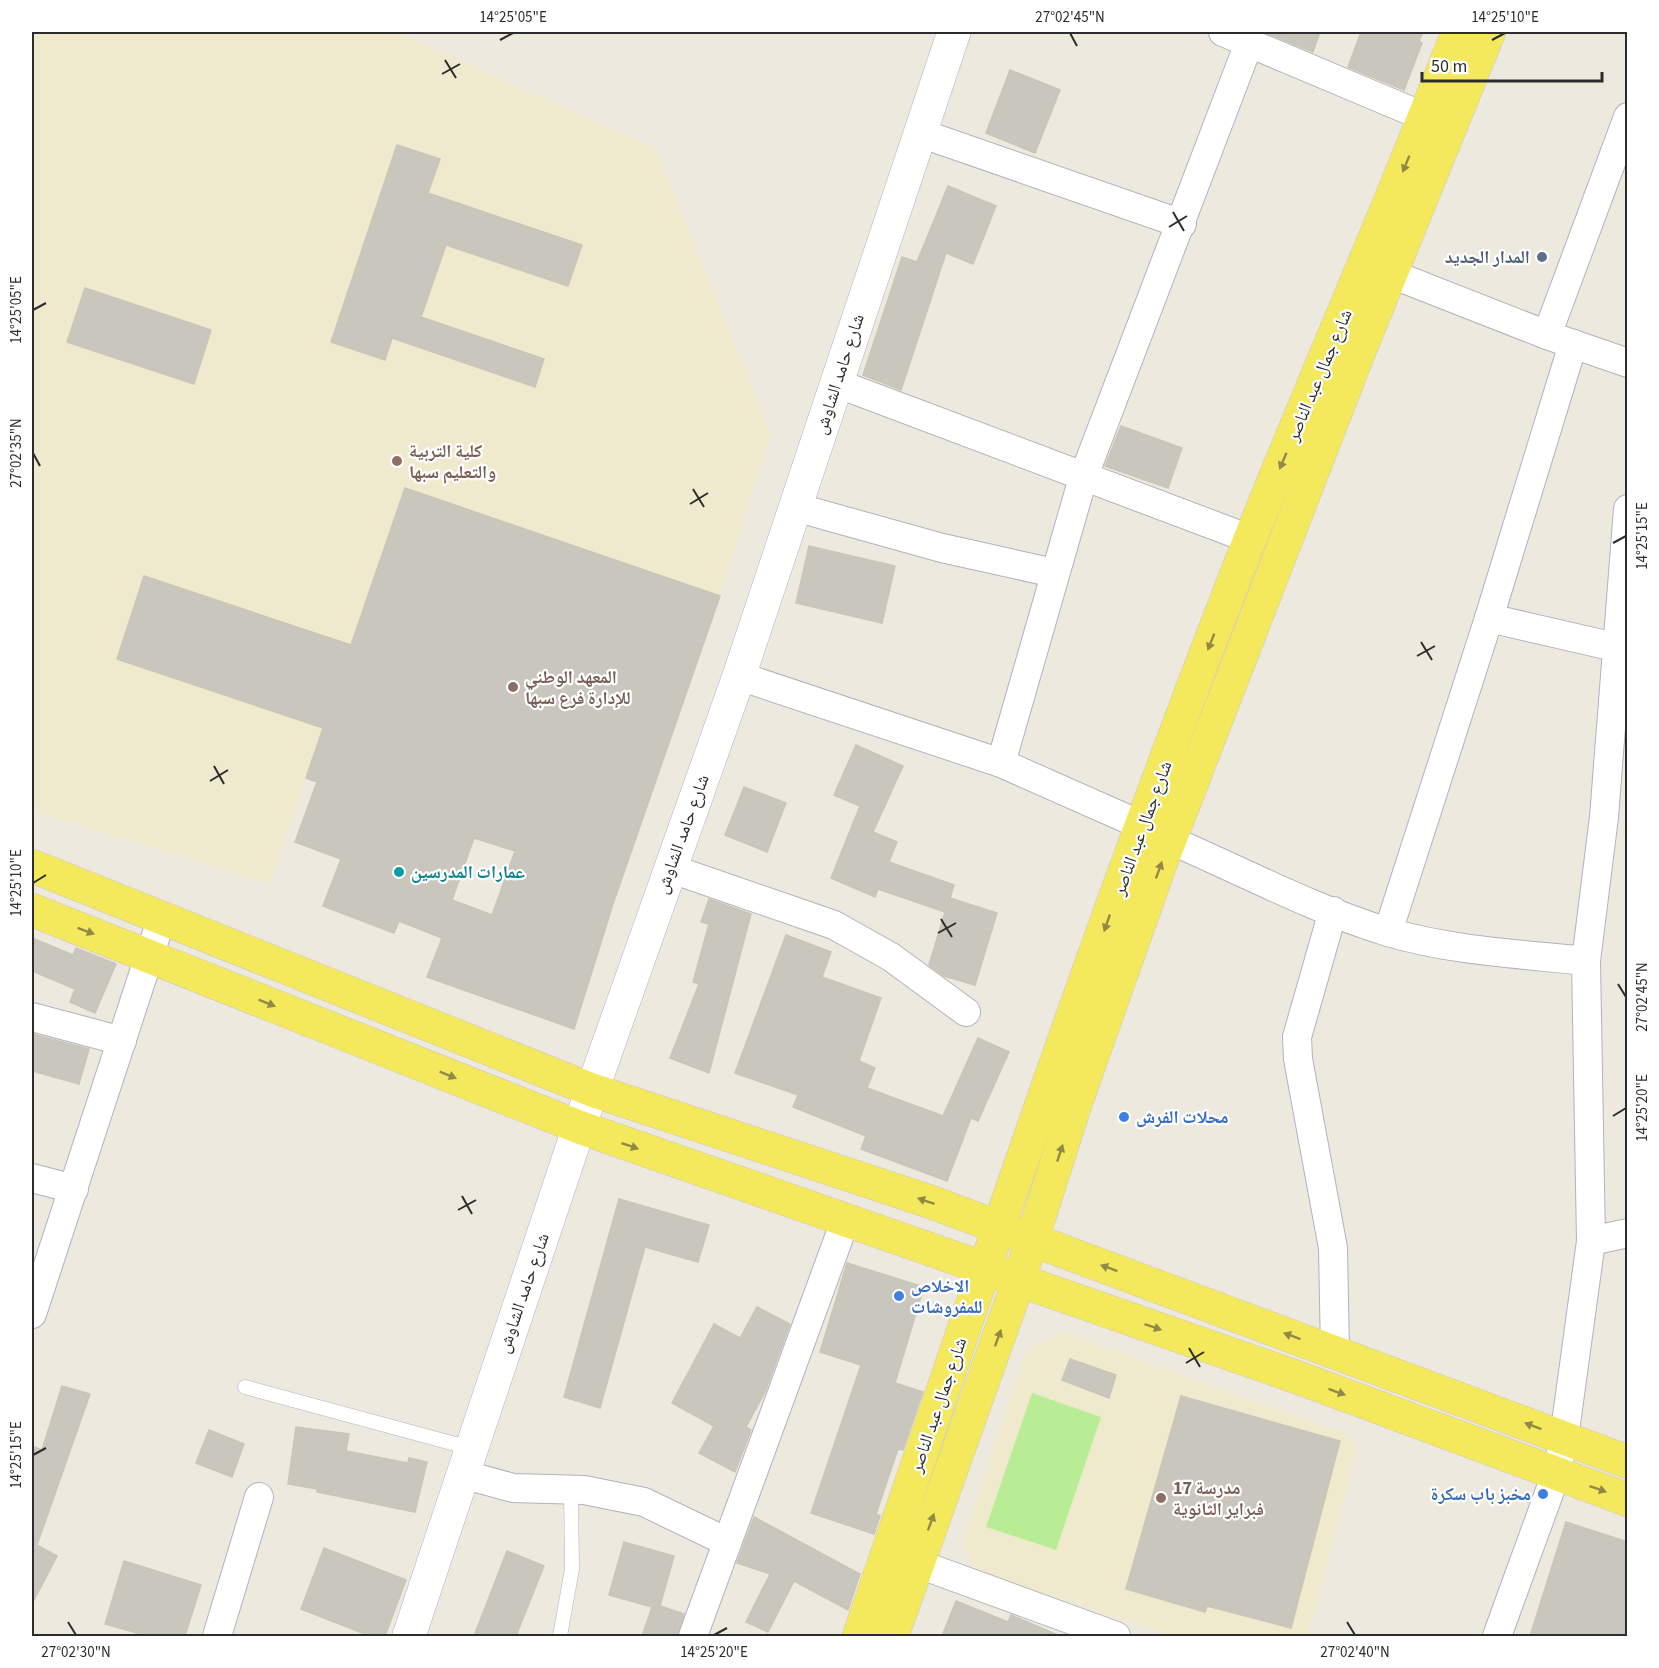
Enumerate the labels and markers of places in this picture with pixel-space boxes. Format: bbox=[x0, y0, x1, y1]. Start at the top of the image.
place label: المدار الجديد bbox=[1445, 245, 1530, 270]
marker: المدار الجديد bbox=[1535, 250, 1549, 264]
place label: كلية التربية والتعليم سبها bbox=[409, 439, 496, 485]
marker: كلية التربية والتعليم سبها bbox=[390, 454, 404, 468]
place label: المعهد الوطني للإدارة فرع سبها bbox=[525, 665, 631, 711]
marker: المعهد الوطني للإدارة فرع سبها bbox=[506, 680, 520, 694]
place label: عمارات المدرسين bbox=[411, 860, 525, 885]
marker: عمارات المدرسين bbox=[392, 865, 406, 879]
place label: محلات الفرش bbox=[1136, 1105, 1228, 1130]
marker: محلات الفرش bbox=[1117, 1110, 1131, 1124]
place label: الاخلاص للمفروشات bbox=[911, 1274, 983, 1320]
marker: الاخلاص للمفروشات bbox=[892, 1289, 906, 1303]
place label: مدرسة 17 فبراير الثانوية bbox=[1173, 1476, 1264, 1522]
place label: مخبز باب سكرة bbox=[1431, 1482, 1531, 1507]
marker: مخبز باب سكرة bbox=[1536, 1487, 1550, 1501]
marker: مدرسة 17 فبراير الثانوية bbox=[1154, 1491, 1168, 1505]

